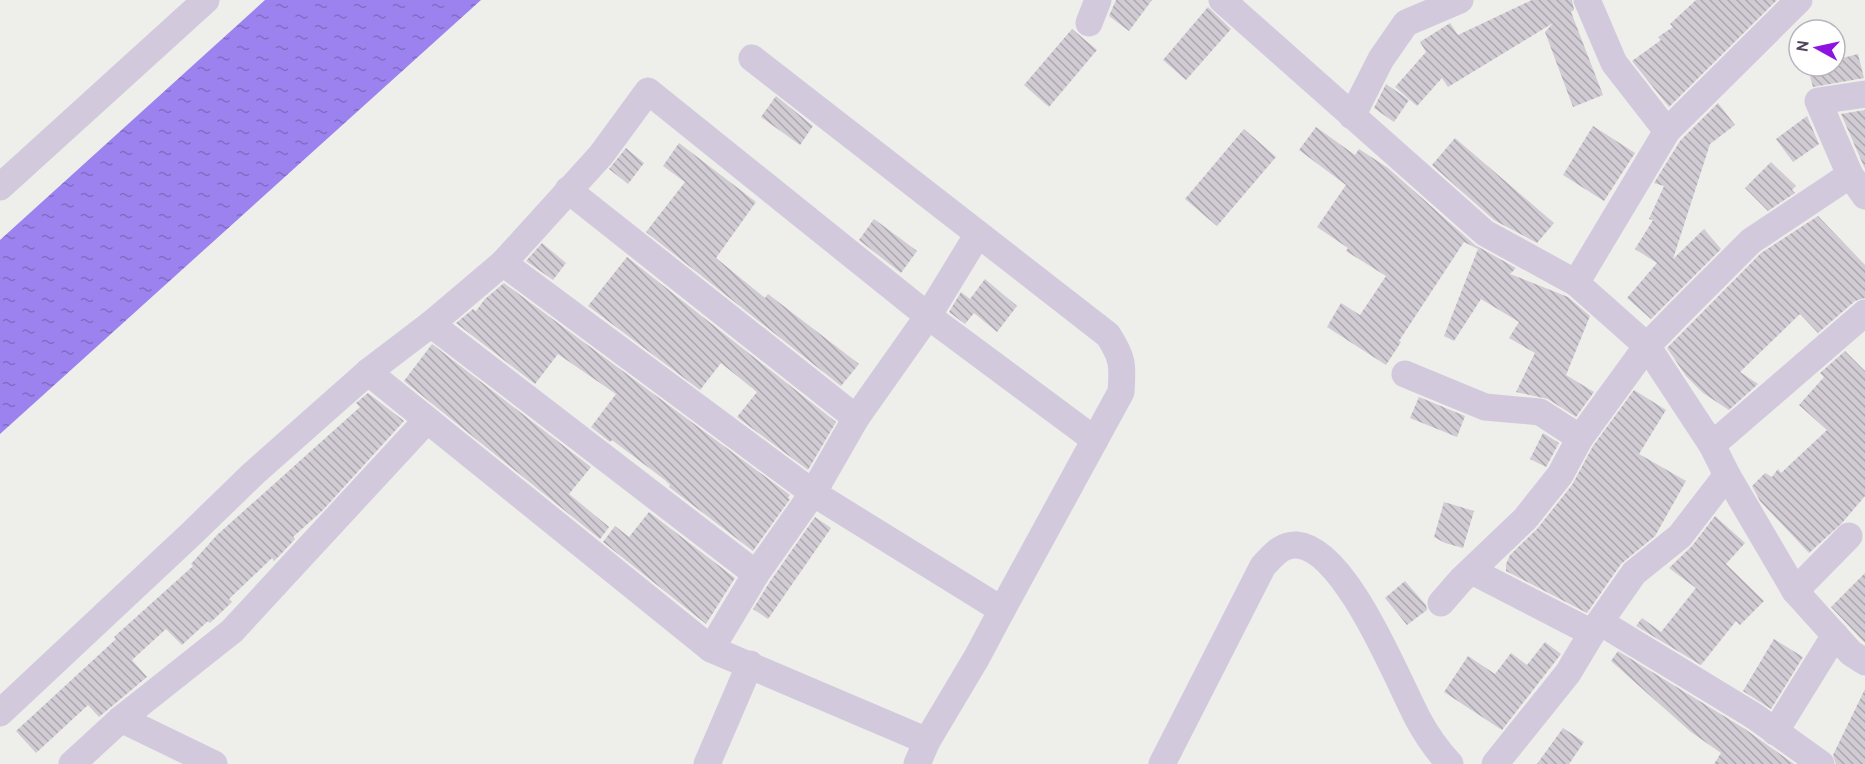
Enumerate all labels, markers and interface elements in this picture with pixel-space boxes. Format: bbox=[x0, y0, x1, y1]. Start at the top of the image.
north arrow bbox=[1787, 18, 1847, 78]
text: N bbox=[1793, 39, 1815, 53]

